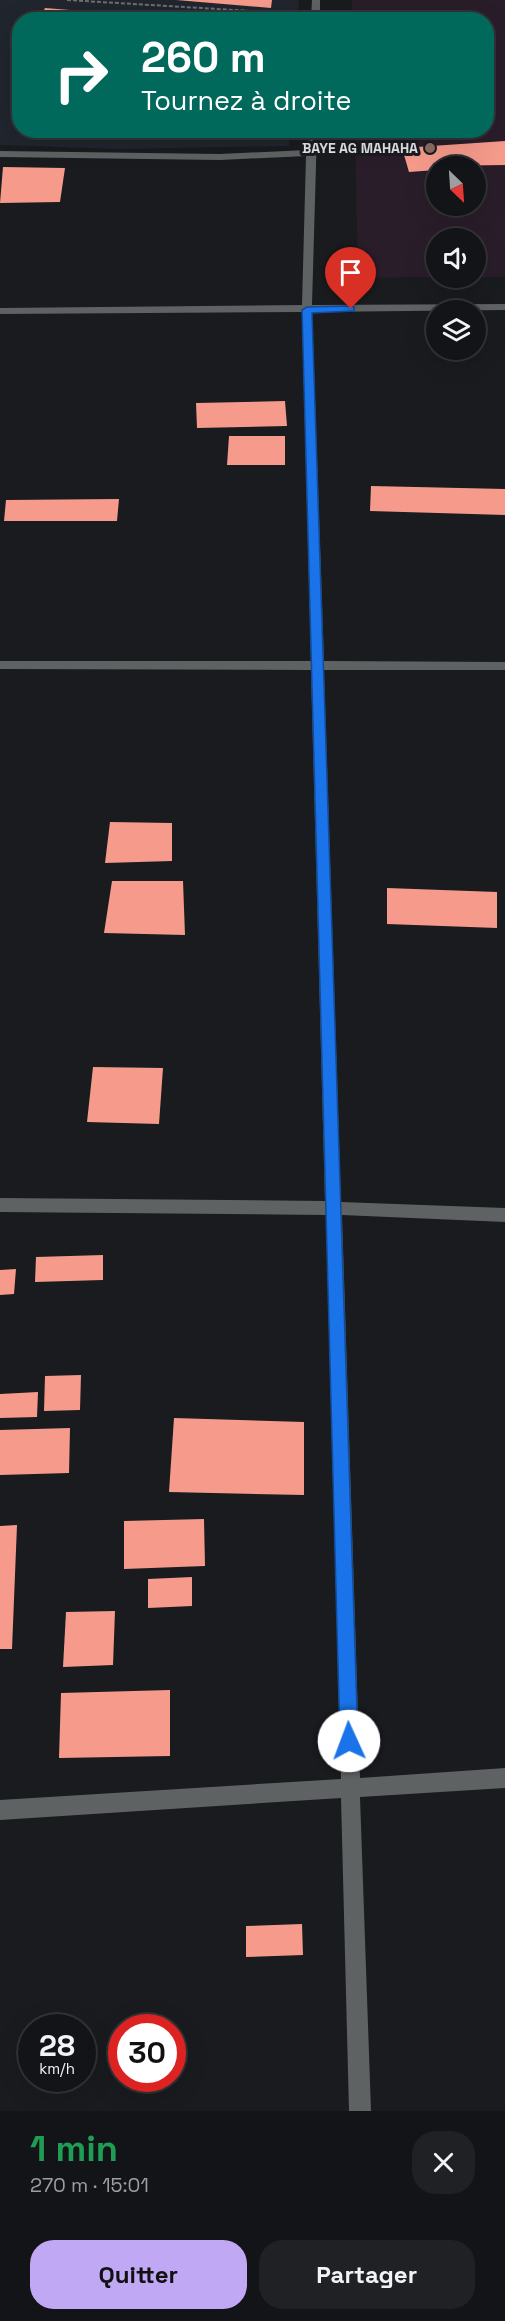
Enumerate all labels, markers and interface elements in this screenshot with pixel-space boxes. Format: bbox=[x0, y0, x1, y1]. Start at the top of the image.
text: 260 m bbox=[141, 31, 266, 84]
icon: right bbox=[42, 36, 120, 114]
text: Tournez à droite bbox=[141, 83, 351, 118]
place label: BAYE AG MAHAHA bbox=[302, 139, 418, 157]
marker: BAYE AG MAHAHA bbox=[423, 141, 437, 155]
north arrow bbox=[426, 156, 486, 216]
map controls bbox=[426, 156, 486, 360]
button: sound bbox=[426, 228, 486, 288]
pin bbox=[325, 247, 376, 309]
icon: arrive bbox=[334, 256, 367, 289]
button: layers bbox=[426, 300, 486, 360]
position arrow bbox=[317, 1709, 381, 1773]
speed limit sign: 30 bbox=[108, 2014, 186, 2092]
text: 28 bbox=[39, 2026, 75, 2065]
text: km/h bbox=[39, 2059, 75, 2078]
text: 1 min bbox=[30, 2126, 118, 2172]
button: close bbox=[412, 2131, 475, 2194]
text: 270 m · 15:01 bbox=[30, 2172, 149, 2198]
button: Quitter bbox=[30, 2240, 247, 2309]
button: Partager bbox=[259, 2240, 475, 2309]

